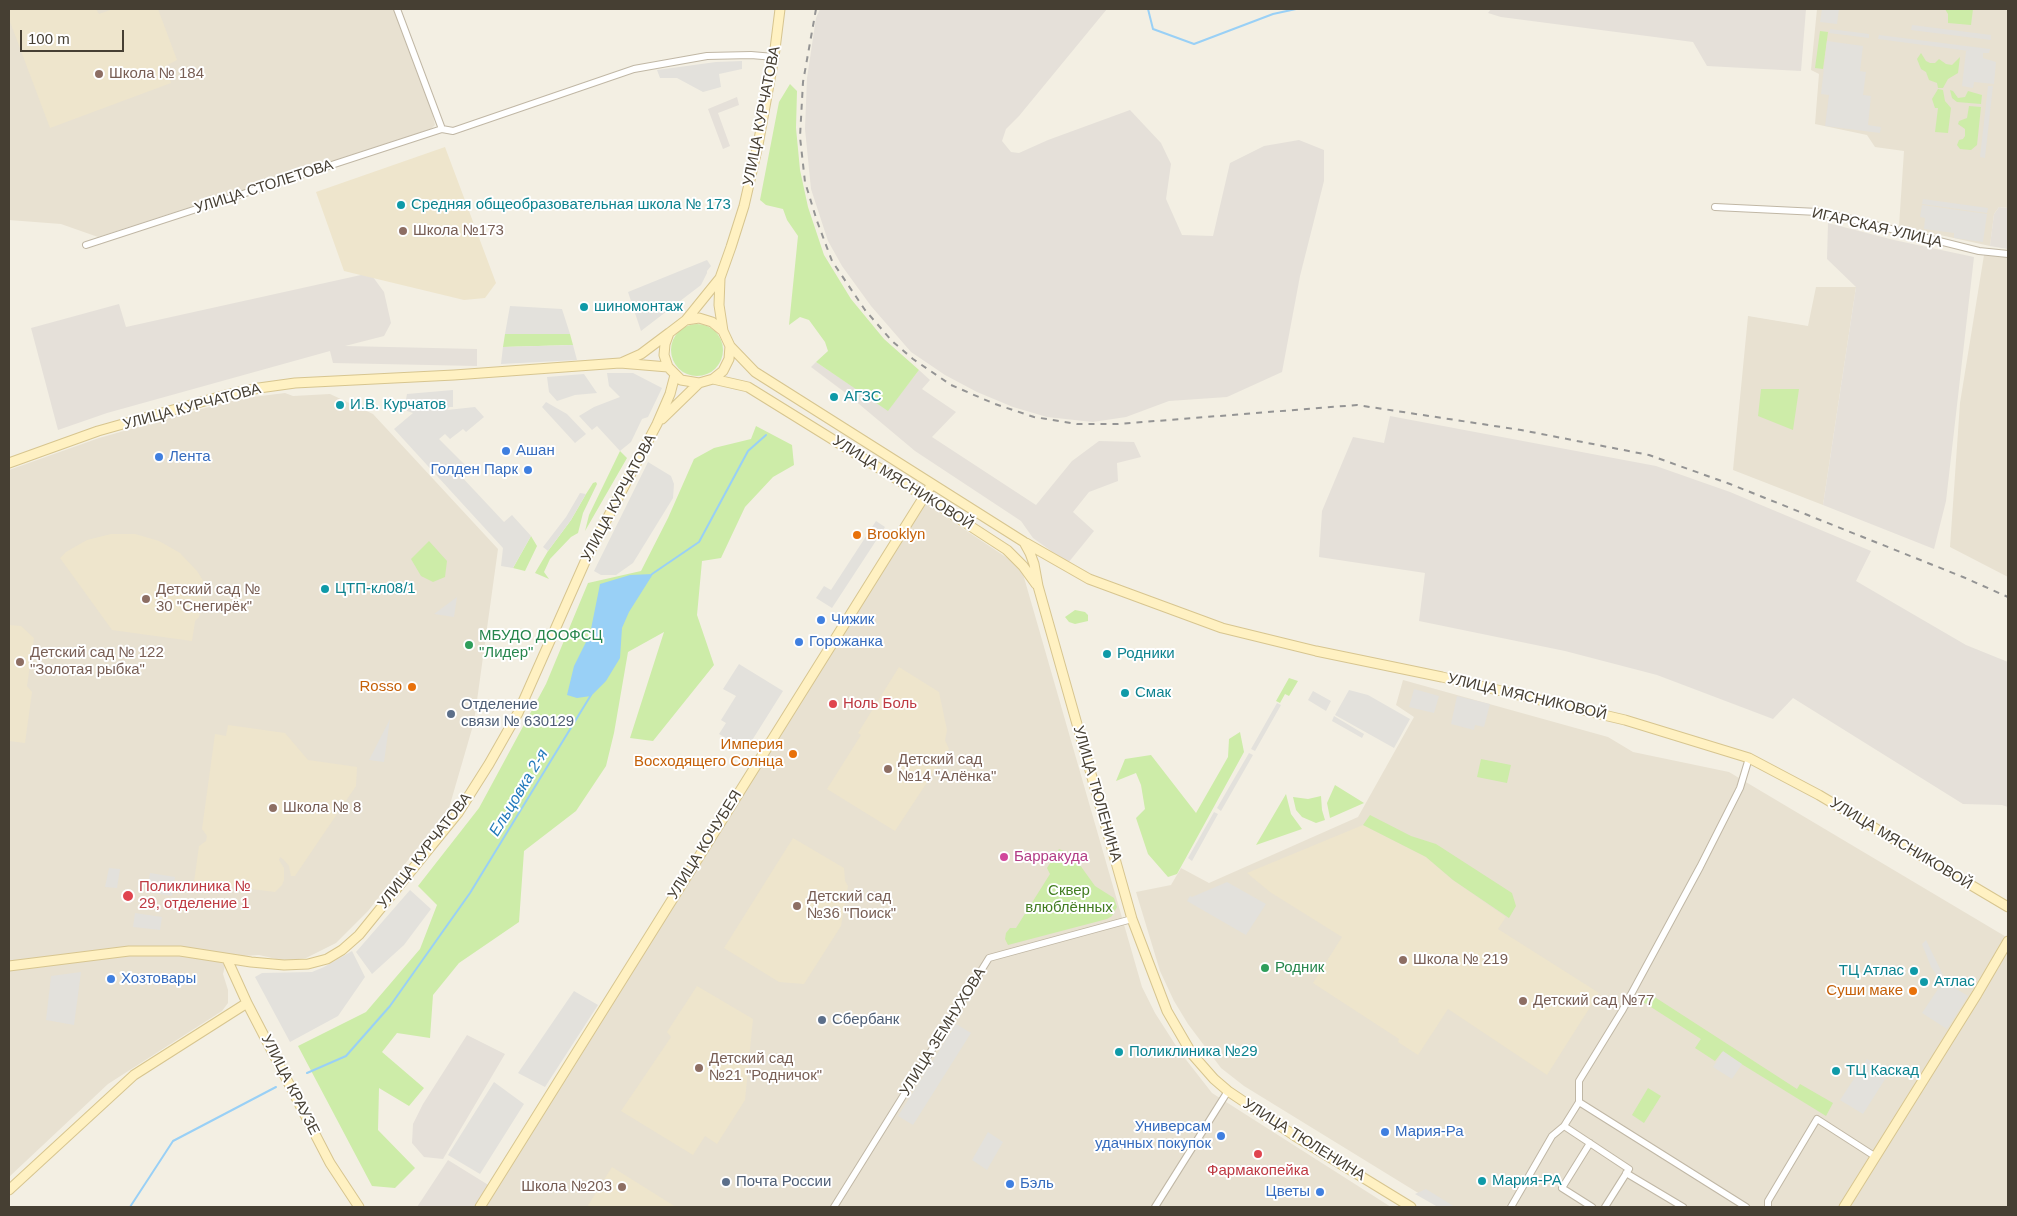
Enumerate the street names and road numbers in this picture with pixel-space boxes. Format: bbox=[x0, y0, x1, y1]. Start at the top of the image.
street label: УЛИЦА КУРЧАТОВА bbox=[740, 45, 784, 187]
street label: УЛИЦА СТОЛЕТОВА bbox=[192, 156, 336, 218]
street label: ИГАРСКАЯ УЛИЦА bbox=[1810, 204, 1944, 252]
street label: УЛИЦА КУРЧАТОВА bbox=[121, 380, 263, 434]
street label: УЛИЦА КУРЧАТОВА bbox=[578, 431, 660, 565]
street label: УЛИЦА МЯСНИКОВОЙ bbox=[829, 432, 977, 534]
street label: УЛИЦА МЯСНИКОВОЙ bbox=[1446, 670, 1608, 724]
street label: УЛИЦА ТЮЛЕНИНА bbox=[1069, 724, 1125, 864]
street label: УЛИЦА КОЧУБЕЯ bbox=[664, 787, 746, 903]
street label: УЛИЦА КУРЧАТОВА bbox=[374, 790, 476, 912]
street label: УЛИЦА МЯСНИКОВОЙ bbox=[1827, 794, 1975, 894]
street label: УЛИЦА ЗЕМНУХОВА bbox=[896, 965, 990, 1099]
street label: УЛИЦА КРАУЗЕ bbox=[257, 1032, 323, 1138]
street label: УЛИЦА ТЮЛЕНИНА bbox=[1239, 1095, 1369, 1185]

